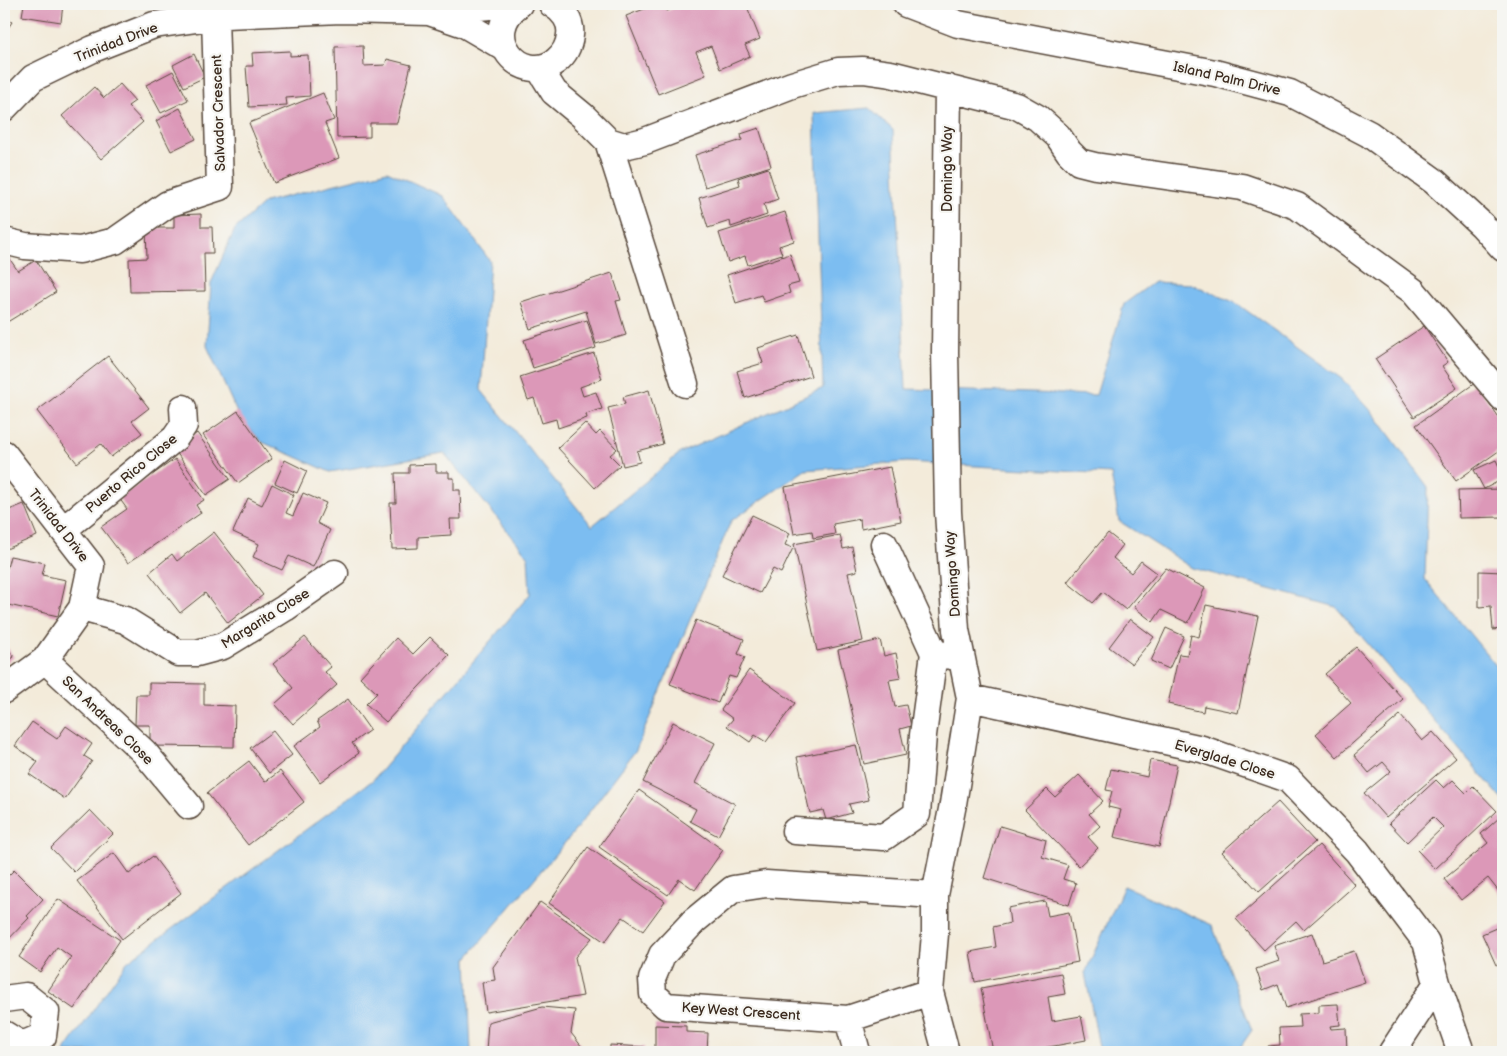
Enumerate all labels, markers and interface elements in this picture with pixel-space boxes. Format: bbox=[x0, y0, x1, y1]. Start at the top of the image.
street label: Trinidad Drive bbox=[72, 19, 160, 66]
street label: Salvador Crescent bbox=[208, 54, 229, 172]
street label: Island Palm Drive bbox=[1172, 58, 1282, 99]
street label: Domingo Way bbox=[939, 125, 956, 212]
street label: Puerto Rico Close bbox=[82, 430, 181, 517]
street label: Trinidad Drive bbox=[25, 485, 92, 565]
street label: Domingo Way bbox=[941, 530, 964, 618]
street label: Margarita Close bbox=[218, 584, 313, 652]
street label: San Andreas Close bbox=[58, 672, 157, 768]
street label: Everglade Close bbox=[1173, 736, 1277, 783]
street label: Key West Crescent bbox=[681, 999, 802, 1024]

